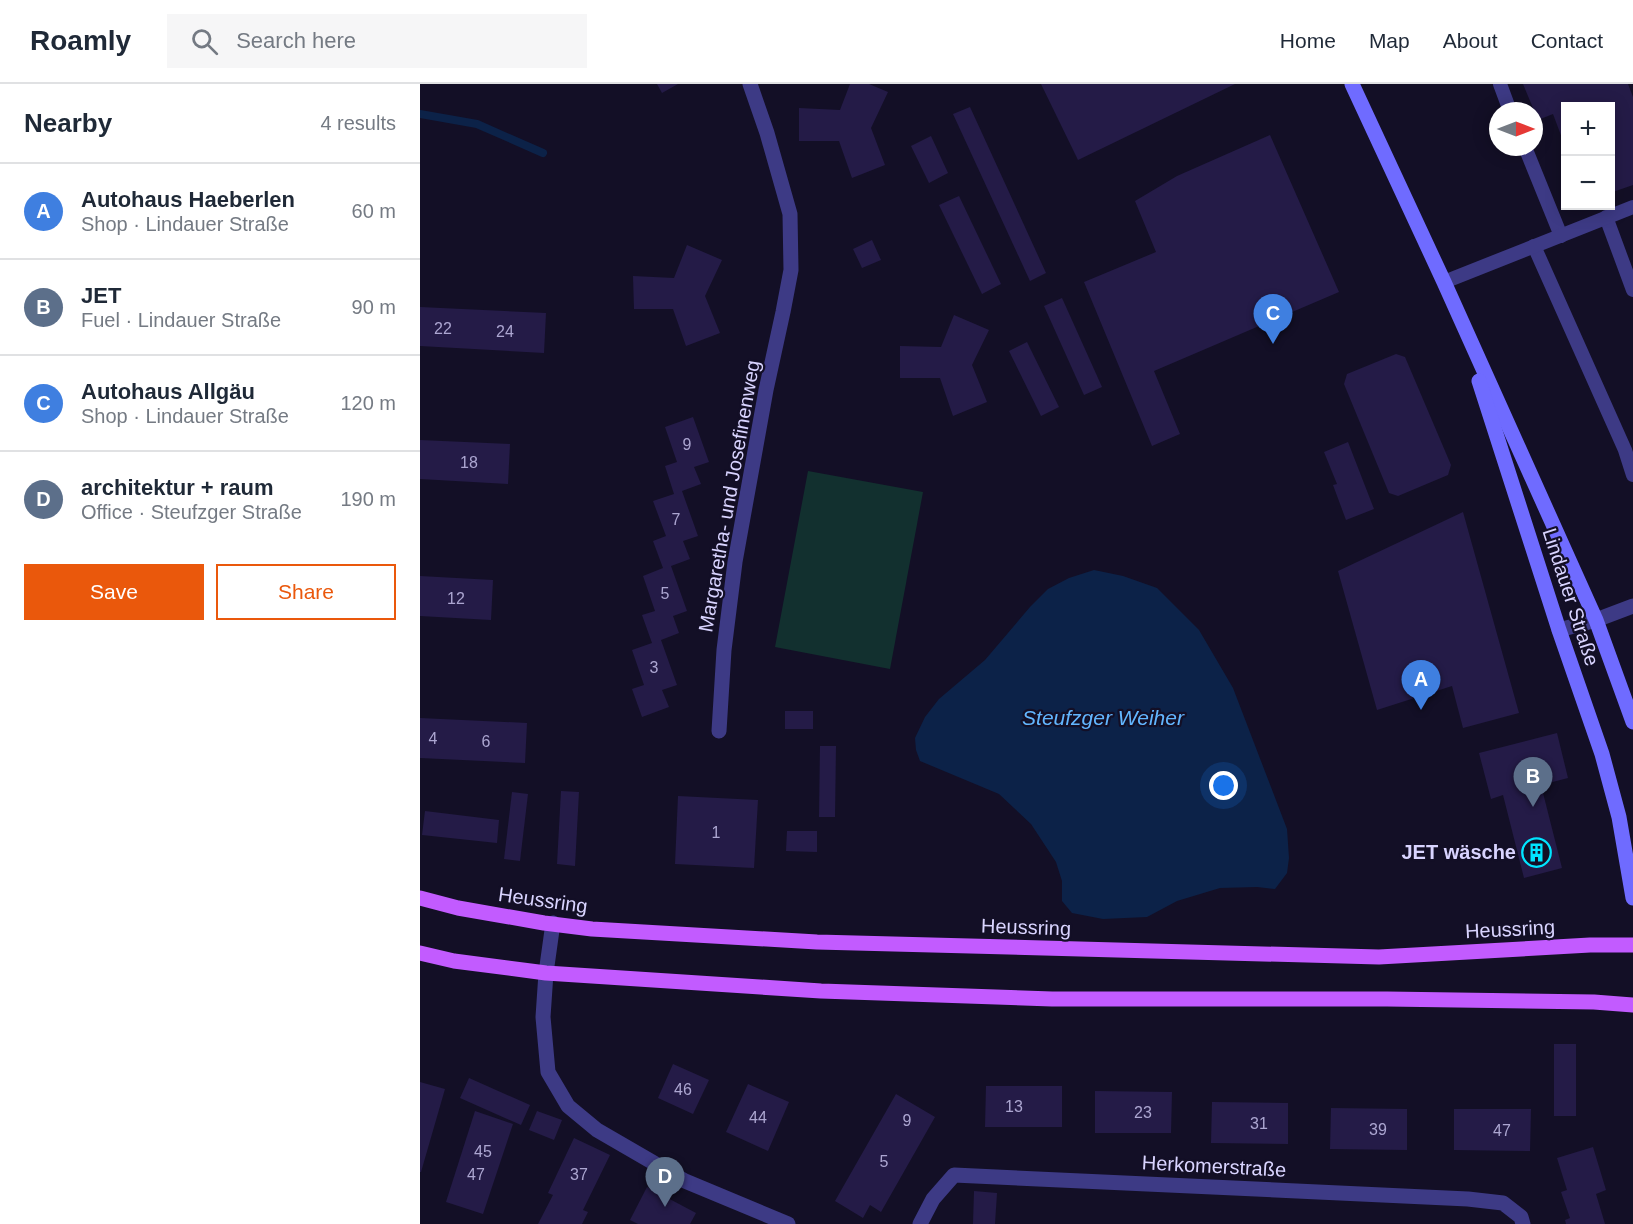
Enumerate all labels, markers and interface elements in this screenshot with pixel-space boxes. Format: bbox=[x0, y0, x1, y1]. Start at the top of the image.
search box bbox=[167, 14, 587, 68]
text: Roamly bbox=[30, 25, 131, 56]
icon: search bbox=[188, 25, 221, 58]
text: Search here bbox=[236, 28, 356, 53]
text: Home bbox=[1280, 29, 1336, 52]
text: Map bbox=[1369, 29, 1410, 52]
text: About bbox=[1443, 29, 1498, 52]
text: Contact bbox=[1531, 29, 1603, 52]
north arrow bbox=[1489, 102, 1543, 156]
map controls bbox=[1561, 102, 1615, 210]
button: + bbox=[1561, 102, 1615, 156]
text: Nearby bbox=[24, 108, 112, 138]
text: 4 results bbox=[320, 112, 396, 134]
button: − bbox=[1561, 156, 1615, 210]
text: Autohaus Haeberlen bbox=[81, 187, 295, 212]
text: A bbox=[36, 200, 51, 222]
text: 60 m bbox=[352, 200, 396, 222]
text: Shop · Lindauer Straße bbox=[81, 213, 289, 235]
text: JET bbox=[81, 283, 121, 308]
pin: C bbox=[1254, 294, 1292, 344]
text: B bbox=[36, 296, 51, 318]
text: 90 m bbox=[352, 296, 396, 318]
text: Fuel · Lindauer Straße bbox=[81, 309, 281, 331]
house number: 22 bbox=[434, 320, 452, 337]
house number: 24 bbox=[496, 323, 514, 340]
street label: Margaretha- und Josefinenweg bbox=[694, 358, 764, 634]
text: Autohaus Allgäu bbox=[81, 379, 255, 404]
text: C bbox=[36, 392, 51, 414]
text: 120 m bbox=[340, 392, 396, 414]
text: Shop · Lindauer Straße bbox=[81, 405, 289, 427]
house number: 9 bbox=[683, 436, 692, 453]
house number: 18 bbox=[460, 454, 478, 471]
text: architektur + raum bbox=[81, 475, 274, 500]
text: D bbox=[36, 488, 51, 510]
text: 190 m bbox=[340, 488, 396, 510]
text: Office · Steufzger Straße bbox=[81, 501, 302, 523]
house number: 7 bbox=[672, 511, 681, 528]
street label: Lindauer Straße bbox=[1538, 525, 1604, 669]
button: Save bbox=[24, 564, 204, 620]
button: Share bbox=[216, 564, 396, 620]
house number: 5 bbox=[661, 585, 670, 602]
house number: 12 bbox=[447, 590, 465, 607]
house number: 3 bbox=[650, 659, 659, 676]
pin: A bbox=[1402, 660, 1440, 710]
water label: Steufzger Weiher bbox=[1022, 706, 1185, 729]
house number: 4 bbox=[429, 730, 438, 747]
house number: 6 bbox=[482, 733, 491, 750]
pin: B bbox=[1514, 758, 1552, 807]
your location bbox=[1209, 771, 1238, 800]
house number: 1 bbox=[712, 824, 721, 841]
building icon: JET wäsche bbox=[1521, 836, 1553, 868]
place label: JET wäsche bbox=[1401, 841, 1516, 863]
street label: Heussring bbox=[497, 883, 589, 917]
street label: Heussring bbox=[981, 914, 1071, 940]
street label: Heussring bbox=[1464, 916, 1556, 942]
house number: 46 bbox=[674, 1081, 692, 1098]
house number: 13 bbox=[1005, 1098, 1023, 1115]
house number: 23 bbox=[1134, 1104, 1152, 1121]
house number: 44 bbox=[749, 1109, 767, 1126]
house number: 9 bbox=[903, 1112, 912, 1129]
house number: 31 bbox=[1250, 1115, 1268, 1132]
house number: 39 bbox=[1369, 1121, 1387, 1138]
house number: 47 bbox=[1493, 1122, 1511, 1139]
house number: 45 bbox=[474, 1143, 492, 1160]
street label: Herkomerstraße bbox=[1141, 1151, 1287, 1181]
house number: 5 bbox=[880, 1153, 889, 1170]
pin: D bbox=[646, 1158, 684, 1207]
house number: 47 bbox=[467, 1166, 485, 1183]
house number: 37 bbox=[570, 1166, 588, 1183]

